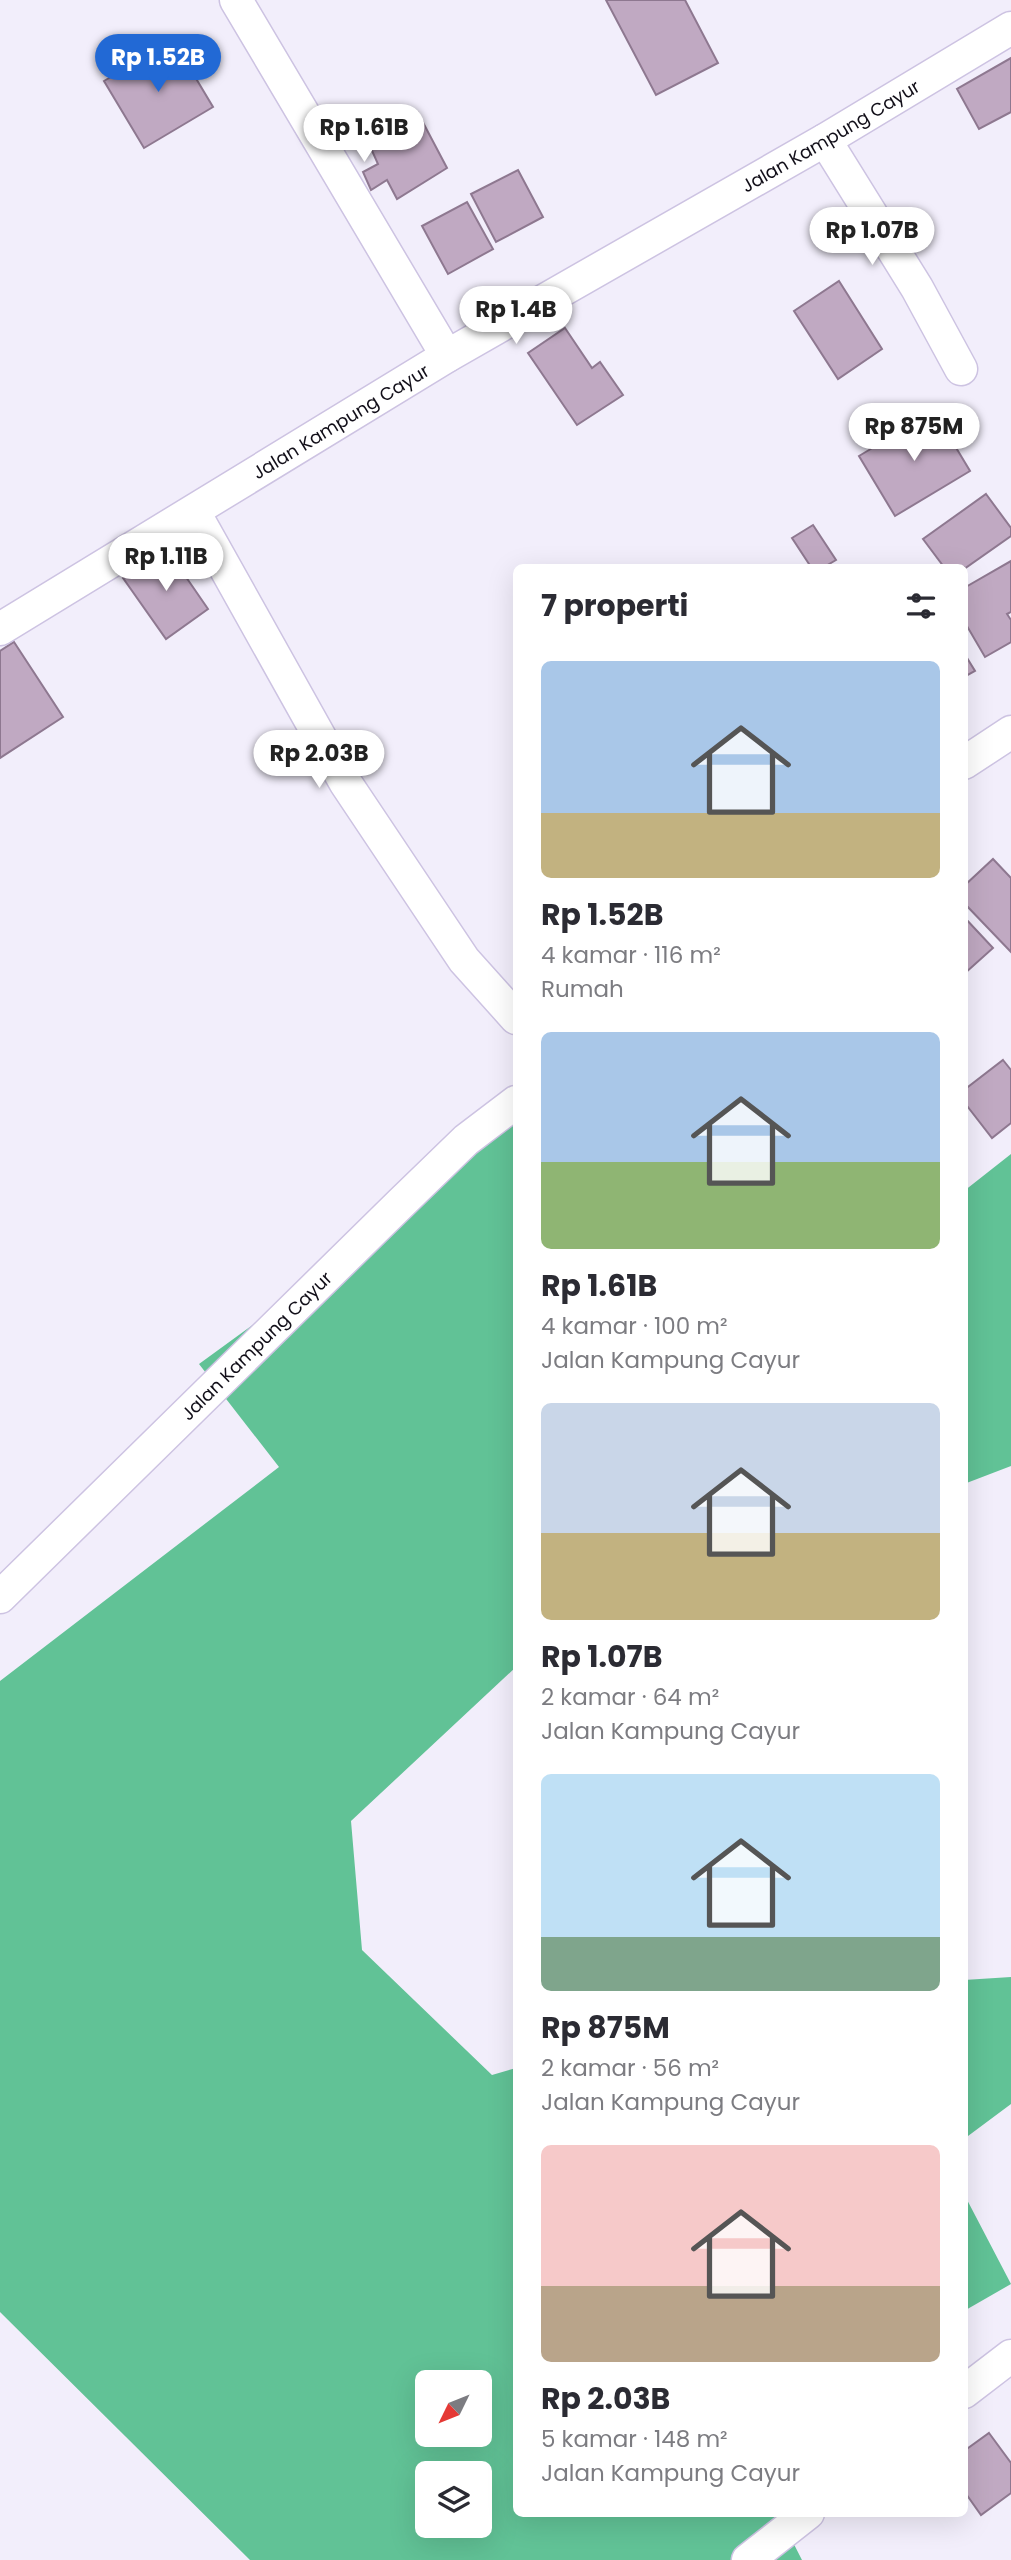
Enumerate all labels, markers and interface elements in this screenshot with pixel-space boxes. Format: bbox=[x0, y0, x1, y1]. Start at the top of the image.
pin: Rp 1.52B bbox=[86, 34, 230, 94]
text: Rp 1.52B bbox=[111, 41, 205, 73]
street label: Jalan Kampung Cayur bbox=[737, 73, 924, 198]
pin: Rp 1.61B bbox=[292, 104, 436, 164]
text: Rp 1.61B bbox=[319, 111, 409, 143]
pin: Rp 1.07B bbox=[800, 208, 944, 267]
text: Rp 1.07B bbox=[825, 214, 919, 246]
pin: Rp 1.4B bbox=[451, 286, 581, 346]
text: Rp 1.4B bbox=[475, 293, 557, 325]
street label: Jalan Kampung Cayur bbox=[247, 357, 434, 485]
pin: Rp 875M bbox=[849, 404, 979, 463]
text: Rp 875M bbox=[865, 410, 963, 442]
pin: Rp 1.11B bbox=[94, 534, 238, 593]
text: Rp 1.11B bbox=[124, 540, 208, 572]
text: 7 properti bbox=[541, 584, 688, 627]
icon: filters bbox=[902, 587, 940, 625]
icon: home bbox=[678, 707, 804, 833]
pin: Rp 2.03B bbox=[247, 730, 391, 790]
text: Rp 2.03B bbox=[269, 737, 369, 769]
text: Rp 1.52B bbox=[541, 893, 663, 936]
text: 4 kamar · 116 m² bbox=[541, 939, 721, 971]
text: Rumah bbox=[541, 973, 624, 1005]
icon: home bbox=[678, 1078, 804, 1204]
text: Rp 1.61B bbox=[541, 1264, 657, 1307]
street label: Jalan Kampung Cayur bbox=[175, 1265, 337, 1425]
text: 4 kamar · 100 m² bbox=[541, 1310, 728, 1342]
text: Jalan Kampung Cayur bbox=[541, 1344, 800, 1376]
icon: home bbox=[678, 1449, 804, 1575]
text: Rp 1.07B bbox=[541, 1635, 662, 1678]
text: 2 kamar · 64 m² bbox=[541, 1681, 719, 1713]
text: Jalan Kampung Cayur bbox=[541, 1715, 800, 1747]
icon: home bbox=[678, 1820, 804, 1946]
text: Rp 875M bbox=[541, 2006, 670, 2049]
text: 2 kamar · 56 m² bbox=[541, 2052, 719, 2084]
text: Jalan Kampung Cayur bbox=[541, 2086, 800, 2118]
icon: home bbox=[678, 2191, 804, 2317]
north arrow bbox=[415, 2370, 492, 2446]
map controls bbox=[415, 2370, 492, 2538]
text: Rp 2.03B bbox=[541, 2377, 670, 2420]
text: 5 kamar · 148 m² bbox=[541, 2423, 728, 2455]
text: Jalan Kampung Cayur bbox=[541, 2457, 800, 2489]
button: layers bbox=[415, 2461, 492, 2538]

